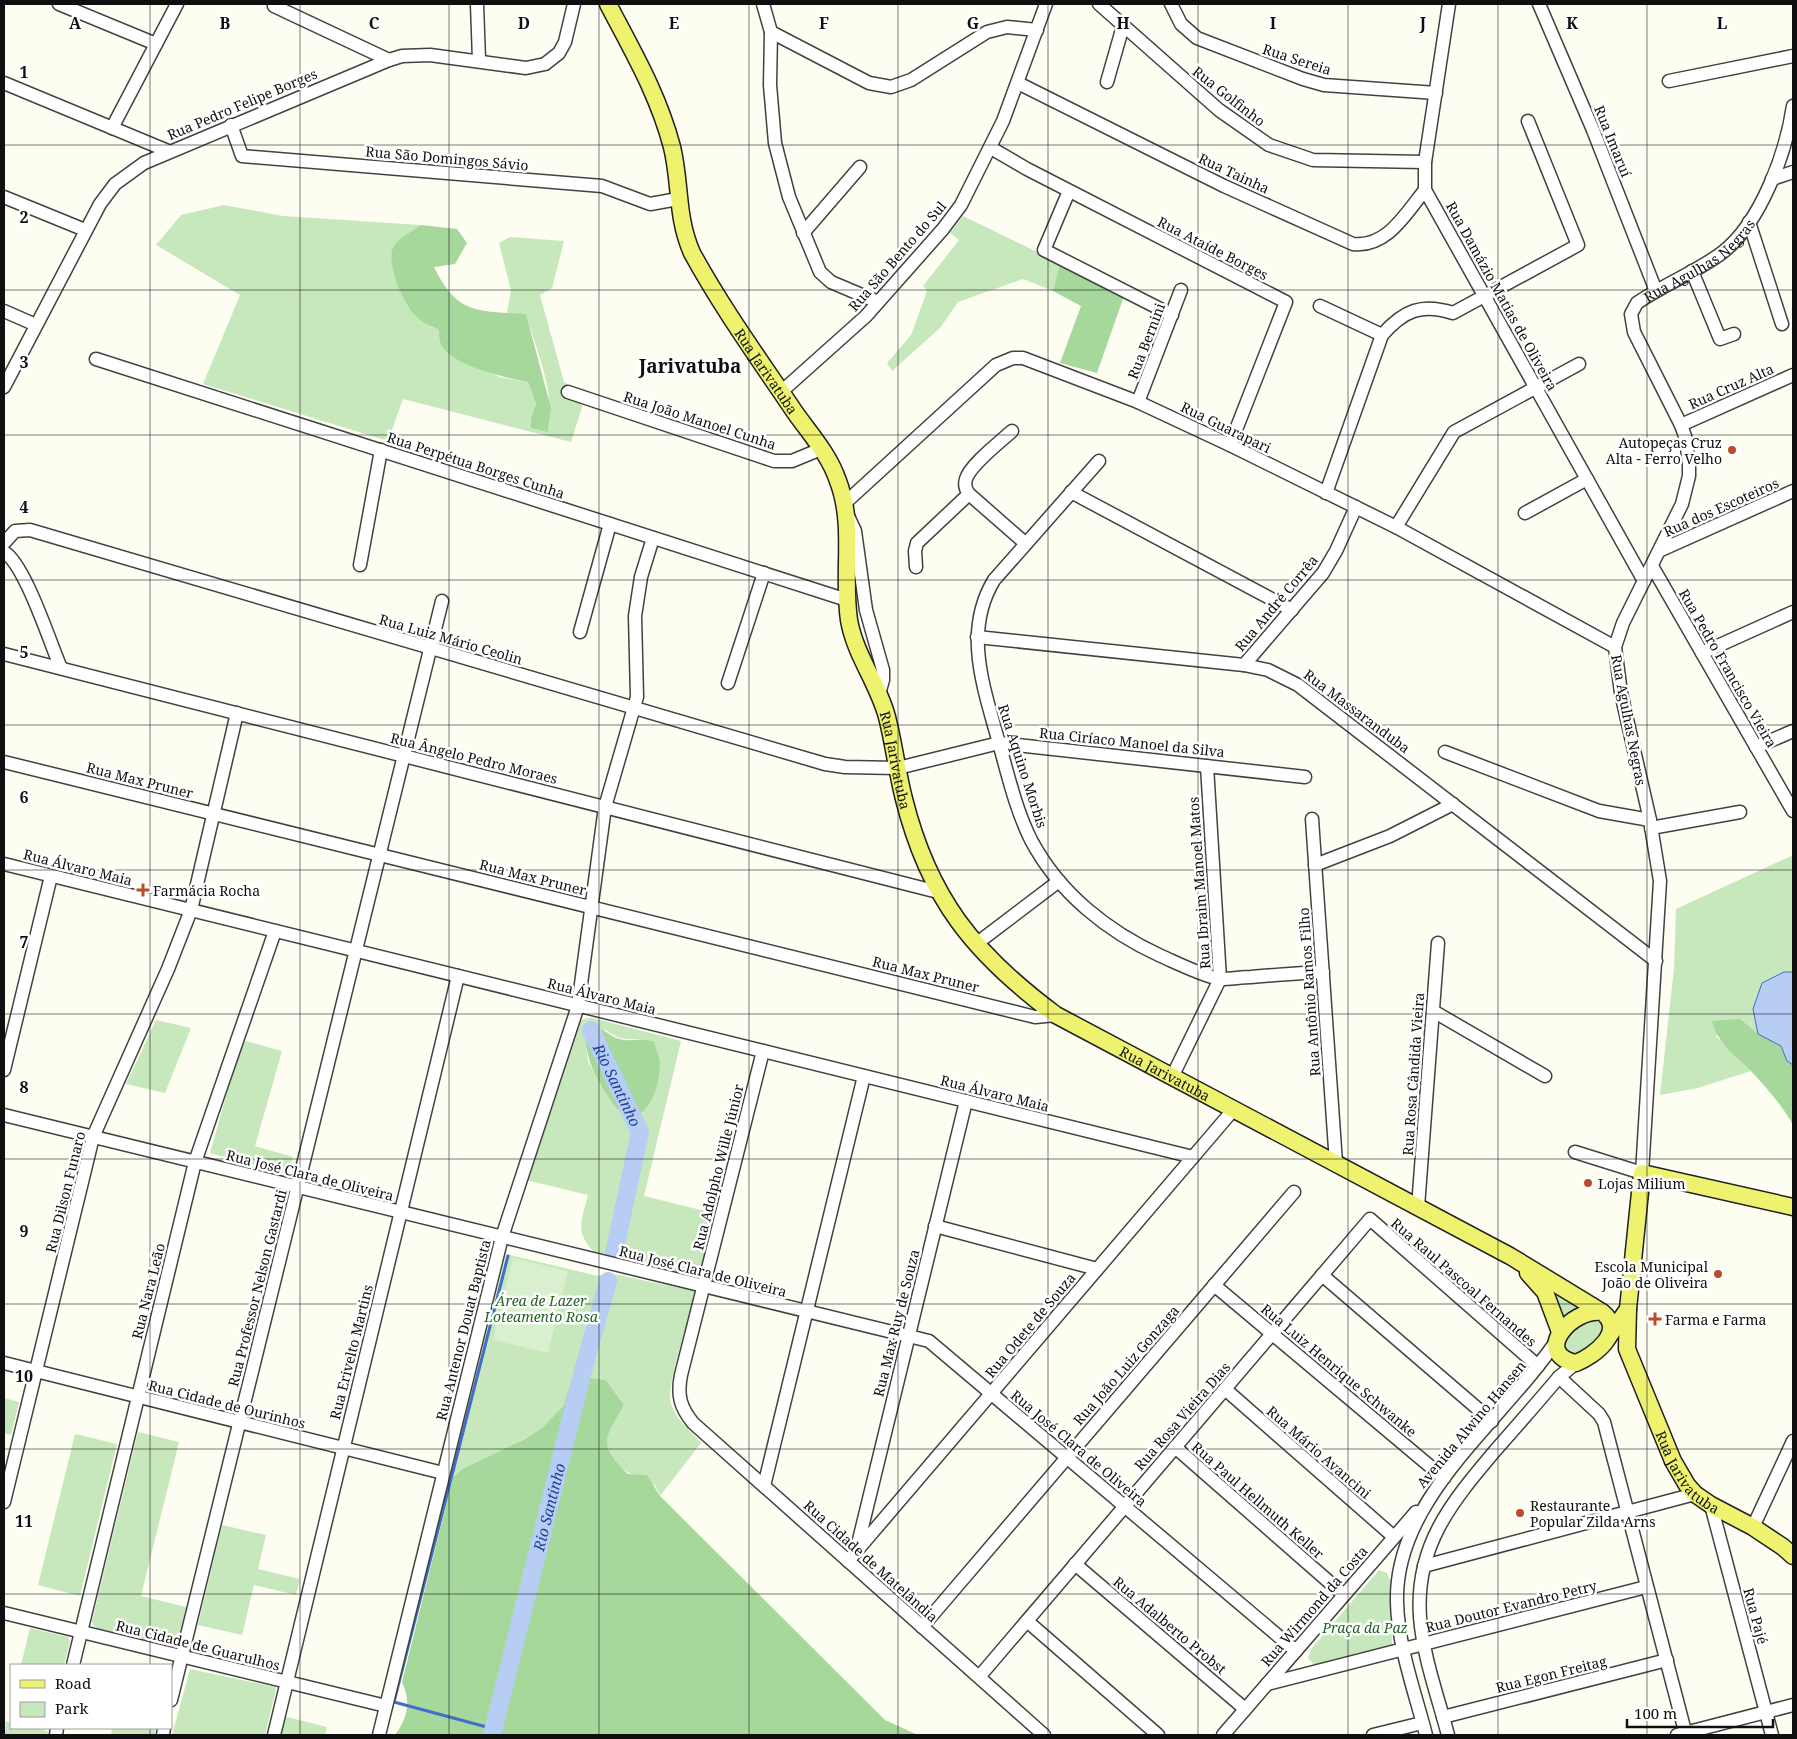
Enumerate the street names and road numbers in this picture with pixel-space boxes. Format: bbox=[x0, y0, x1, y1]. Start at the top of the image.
street label: Rua Sereia bbox=[1260, 39, 1334, 79]
street label: Rua Golfinho bbox=[1189, 62, 1269, 130]
street label: Rua Pedro Felipe Borges bbox=[164, 64, 320, 144]
street label: Rua Imaruí bbox=[1590, 102, 1636, 180]
street label: Rua São Domingos Sávio bbox=[365, 141, 529, 175]
street label: Rua Tainha bbox=[1196, 148, 1273, 198]
street label: Rua São Bento do Sul bbox=[844, 196, 951, 315]
street label: Rua Damázio Matias de Oliveira bbox=[1442, 198, 1562, 394]
street label: Rua Ataíde Borges bbox=[1154, 212, 1272, 284]
street label: Rua Agulhas Negras bbox=[1640, 215, 1759, 306]
street label: Rua Bernini bbox=[1123, 300, 1169, 382]
street label: Rua Jarivatuba bbox=[731, 324, 803, 418]
street label: Rua Cruz Alta bbox=[1685, 359, 1777, 413]
street label: Rua João Manoel Cunha bbox=[621, 386, 779, 454]
street label: Rua Guarapari bbox=[1178, 397, 1275, 457]
street label: Rua Perpétua Borges Cunha bbox=[385, 427, 567, 503]
street label: Rua dos Escoteiros bbox=[1660, 473, 1782, 541]
street label: Rua André Corrêa bbox=[1230, 551, 1322, 655]
street label: Rua Pedro Francisco Vieira bbox=[1675, 585, 1781, 751]
street label: Rua Luiz Mário Ceolin bbox=[377, 609, 525, 669]
street label: Rua Agulhas Negras bbox=[1607, 653, 1651, 787]
street label: Rua Massaranduba bbox=[1300, 665, 1414, 757]
street label: Rua Aquino Morbis bbox=[994, 702, 1052, 830]
street label: Rua Jarivatuba bbox=[876, 709, 916, 811]
street label: Rua Ciríaco Manoel da Silva bbox=[1038, 723, 1226, 761]
street label: Rua Ângelo Pedro Moraes bbox=[388, 728, 560, 788]
street label: Rua Max Pruner bbox=[85, 758, 196, 803]
street label: Rua Ibraim Manoel Matos bbox=[1183, 796, 1215, 970]
street label: Rua Álvaro Maia bbox=[22, 844, 134, 890]
street label: Rua Max Pruner bbox=[478, 855, 589, 900]
street label: Rua Antônio Ramos Filho bbox=[1294, 907, 1324, 1077]
street label: Rua Max Pruner bbox=[871, 952, 982, 997]
street label: Rua Álvaro Maia bbox=[546, 973, 658, 1019]
street label: Rua Rosa Cândida Vieira bbox=[1398, 992, 1428, 1156]
street label: Rua Jarivatuba bbox=[1117, 1041, 1214, 1105]
street label: Rua Álvaro Maia bbox=[939, 1070, 1051, 1116]
street label: Rua Adolpho Wille Júnior bbox=[688, 1082, 748, 1252]
street label: Rua Dilson Funaro bbox=[41, 1129, 89, 1255]
street label: Rua José Clara de Oliveira bbox=[224, 1145, 396, 1205]
street label: Rua Professor Nelson Gastardi bbox=[223, 1187, 291, 1389]
street label: Rua Raul Pascoal Fernandes bbox=[1387, 1213, 1541, 1351]
street label: Rua Antenor Douat Baptista bbox=[431, 1237, 495, 1423]
street label: Rua Nara Leão bbox=[127, 1241, 169, 1341]
street label: Rua José Clara de Oliveira bbox=[617, 1241, 789, 1301]
street label: Rua Max Ruy de Souza bbox=[868, 1247, 924, 1399]
street label: Rua Odete de Souza bbox=[980, 1268, 1080, 1381]
street label: Rua Erivelto Martins bbox=[325, 1283, 377, 1421]
street label: Rua Luiz Henrique Schwanke bbox=[1257, 1299, 1421, 1441]
street label: Rua João Luiz Gonzaga bbox=[1069, 1301, 1183, 1429]
street label: Avenida Alwino Hansen bbox=[1412, 1356, 1530, 1492]
street label: Rua Rosa Vieira Dias bbox=[1130, 1358, 1234, 1474]
street label: Rua Cidade de Ourinhos bbox=[146, 1375, 308, 1433]
street label: Rua José Clara de Oliveira bbox=[1007, 1385, 1151, 1511]
street label: Rua Mário Avancini bbox=[1263, 1401, 1376, 1503]
street label: Rua Jarivatuba bbox=[1652, 1428, 1723, 1517]
street label: Rua Paul Hellmuth Keller bbox=[1188, 1437, 1328, 1563]
street label: Rua Cidade de Matelândia bbox=[800, 1496, 942, 1626]
street label: Rua Wirmond da Costa bbox=[1256, 1542, 1372, 1670]
street label: Rua Adalberto Probst bbox=[1109, 1572, 1231, 1678]
street label: Rua Doutor Evandro Petry bbox=[1423, 1575, 1599, 1637]
street label: Rua Pajé bbox=[1739, 1586, 1773, 1646]
street label: Rua Cidade de Guarulhos bbox=[114, 1615, 282, 1675]
street label: Rua Egon Freitag bbox=[1494, 1651, 1609, 1697]

